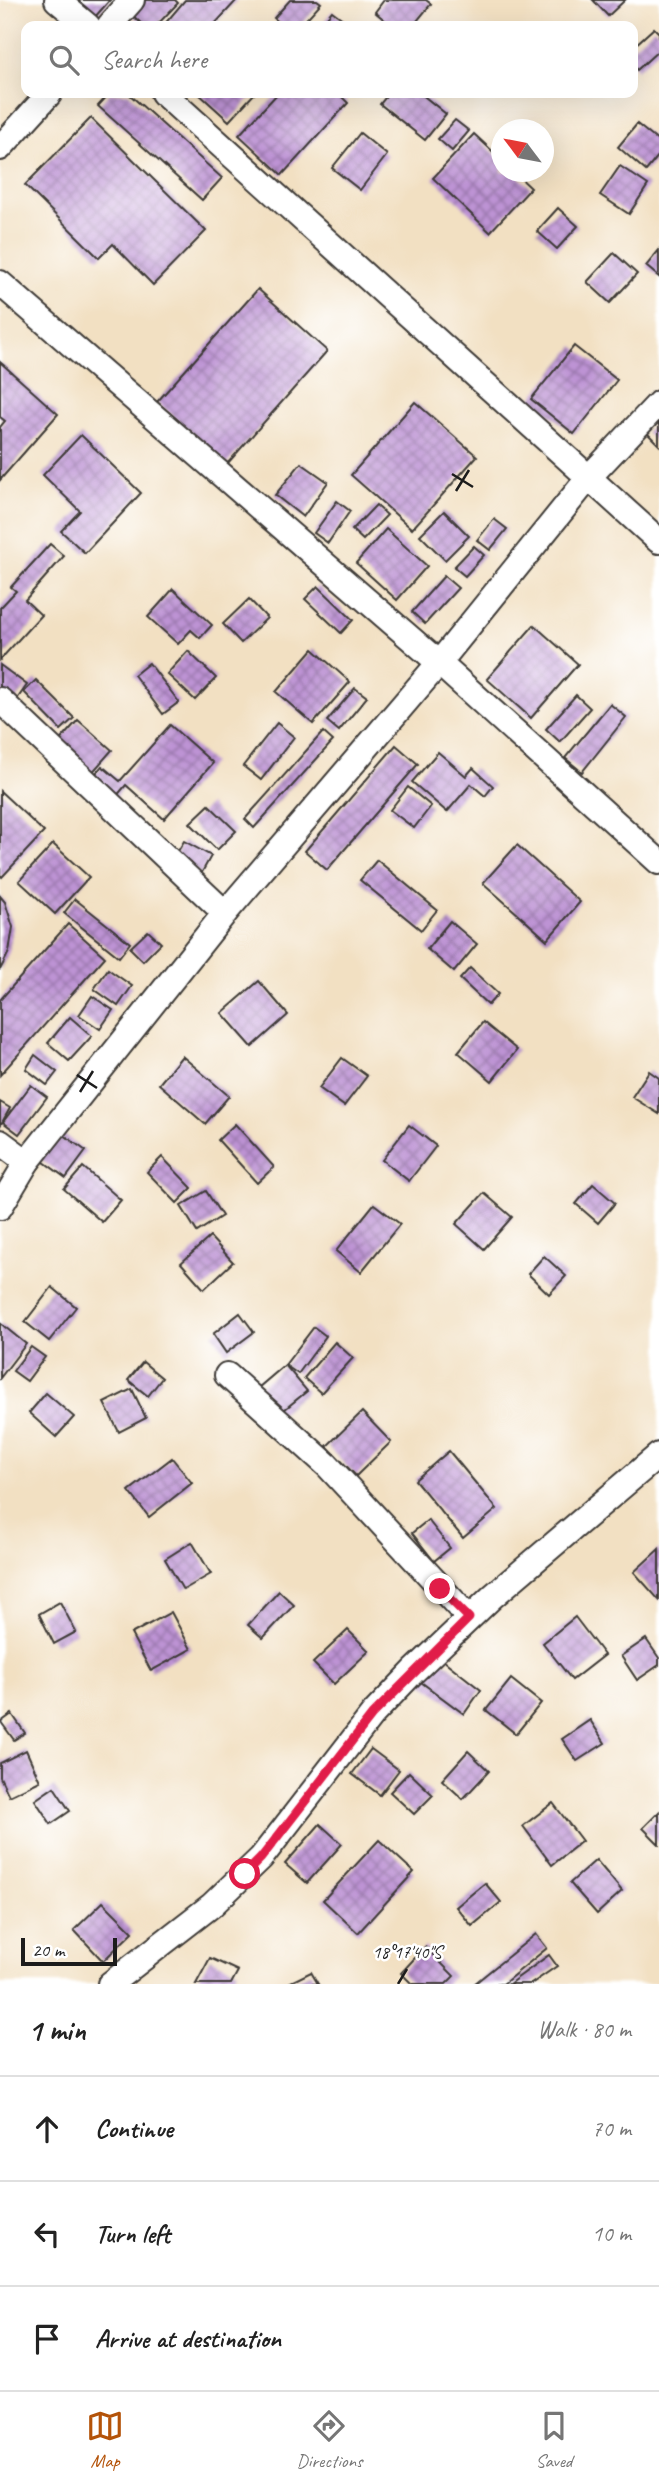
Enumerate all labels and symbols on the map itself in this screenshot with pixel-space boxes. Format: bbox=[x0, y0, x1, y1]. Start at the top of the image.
north arrow bbox=[491, 119, 554, 182]
route end bbox=[424, 1573, 455, 1604]
route start bbox=[229, 1858, 260, 1889]
scale bar bbox=[21, 1935, 117, 1967]
text: 18°17'40"S bbox=[373, 1941, 445, 1963]

